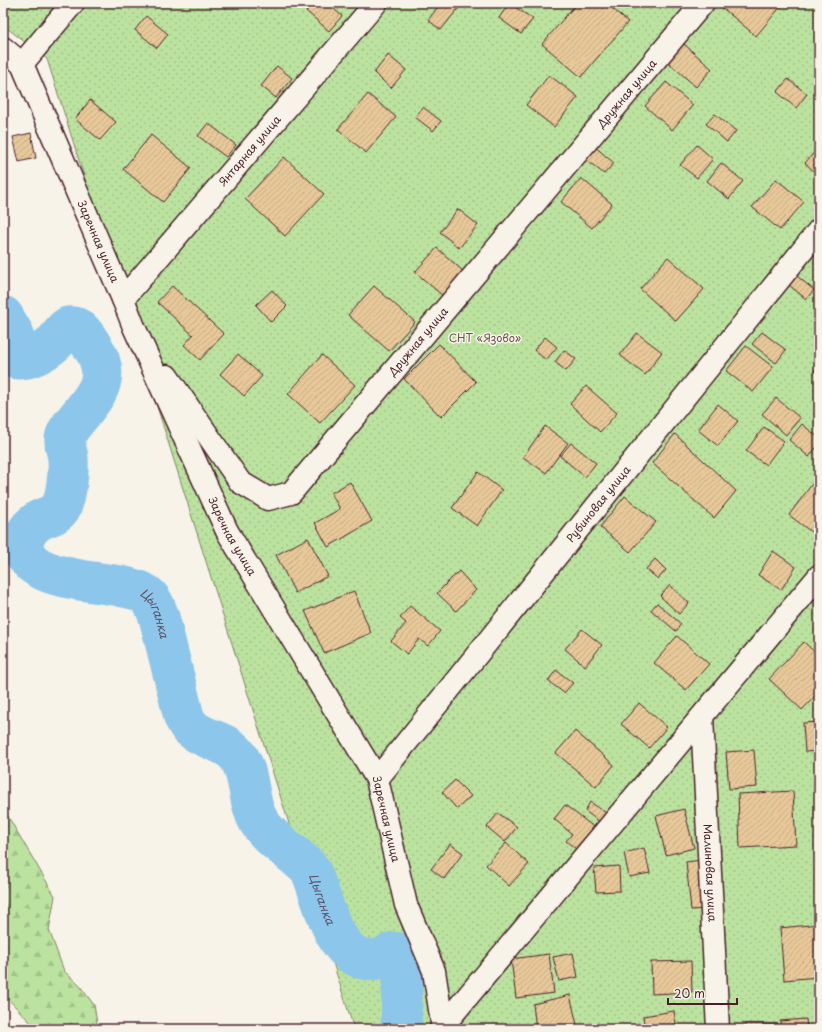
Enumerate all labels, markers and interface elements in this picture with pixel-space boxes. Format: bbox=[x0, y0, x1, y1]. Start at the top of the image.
street label: Дружная улица bbox=[592, 55, 660, 132]
street label: Янтарная улица bbox=[214, 111, 285, 190]
street label: Заречная улица bbox=[74, 198, 124, 285]
street label: Дружная улица bbox=[383, 303, 452, 380]
park label: СНТ «Язово» bbox=[449, 329, 521, 346]
street label: Рубиновая улица bbox=[562, 462, 634, 546]
street label: Заречная улица bbox=[204, 494, 261, 579]
water label: Цыганка bbox=[137, 583, 174, 640]
street label: Заречная улица bbox=[369, 774, 405, 864]
street label: Малиновая улица bbox=[699, 823, 721, 922]
water label: Цыганка bbox=[305, 871, 340, 928]
scale bar bbox=[668, 980, 737, 1006]
text: 20 m bbox=[674, 984, 705, 1002]

